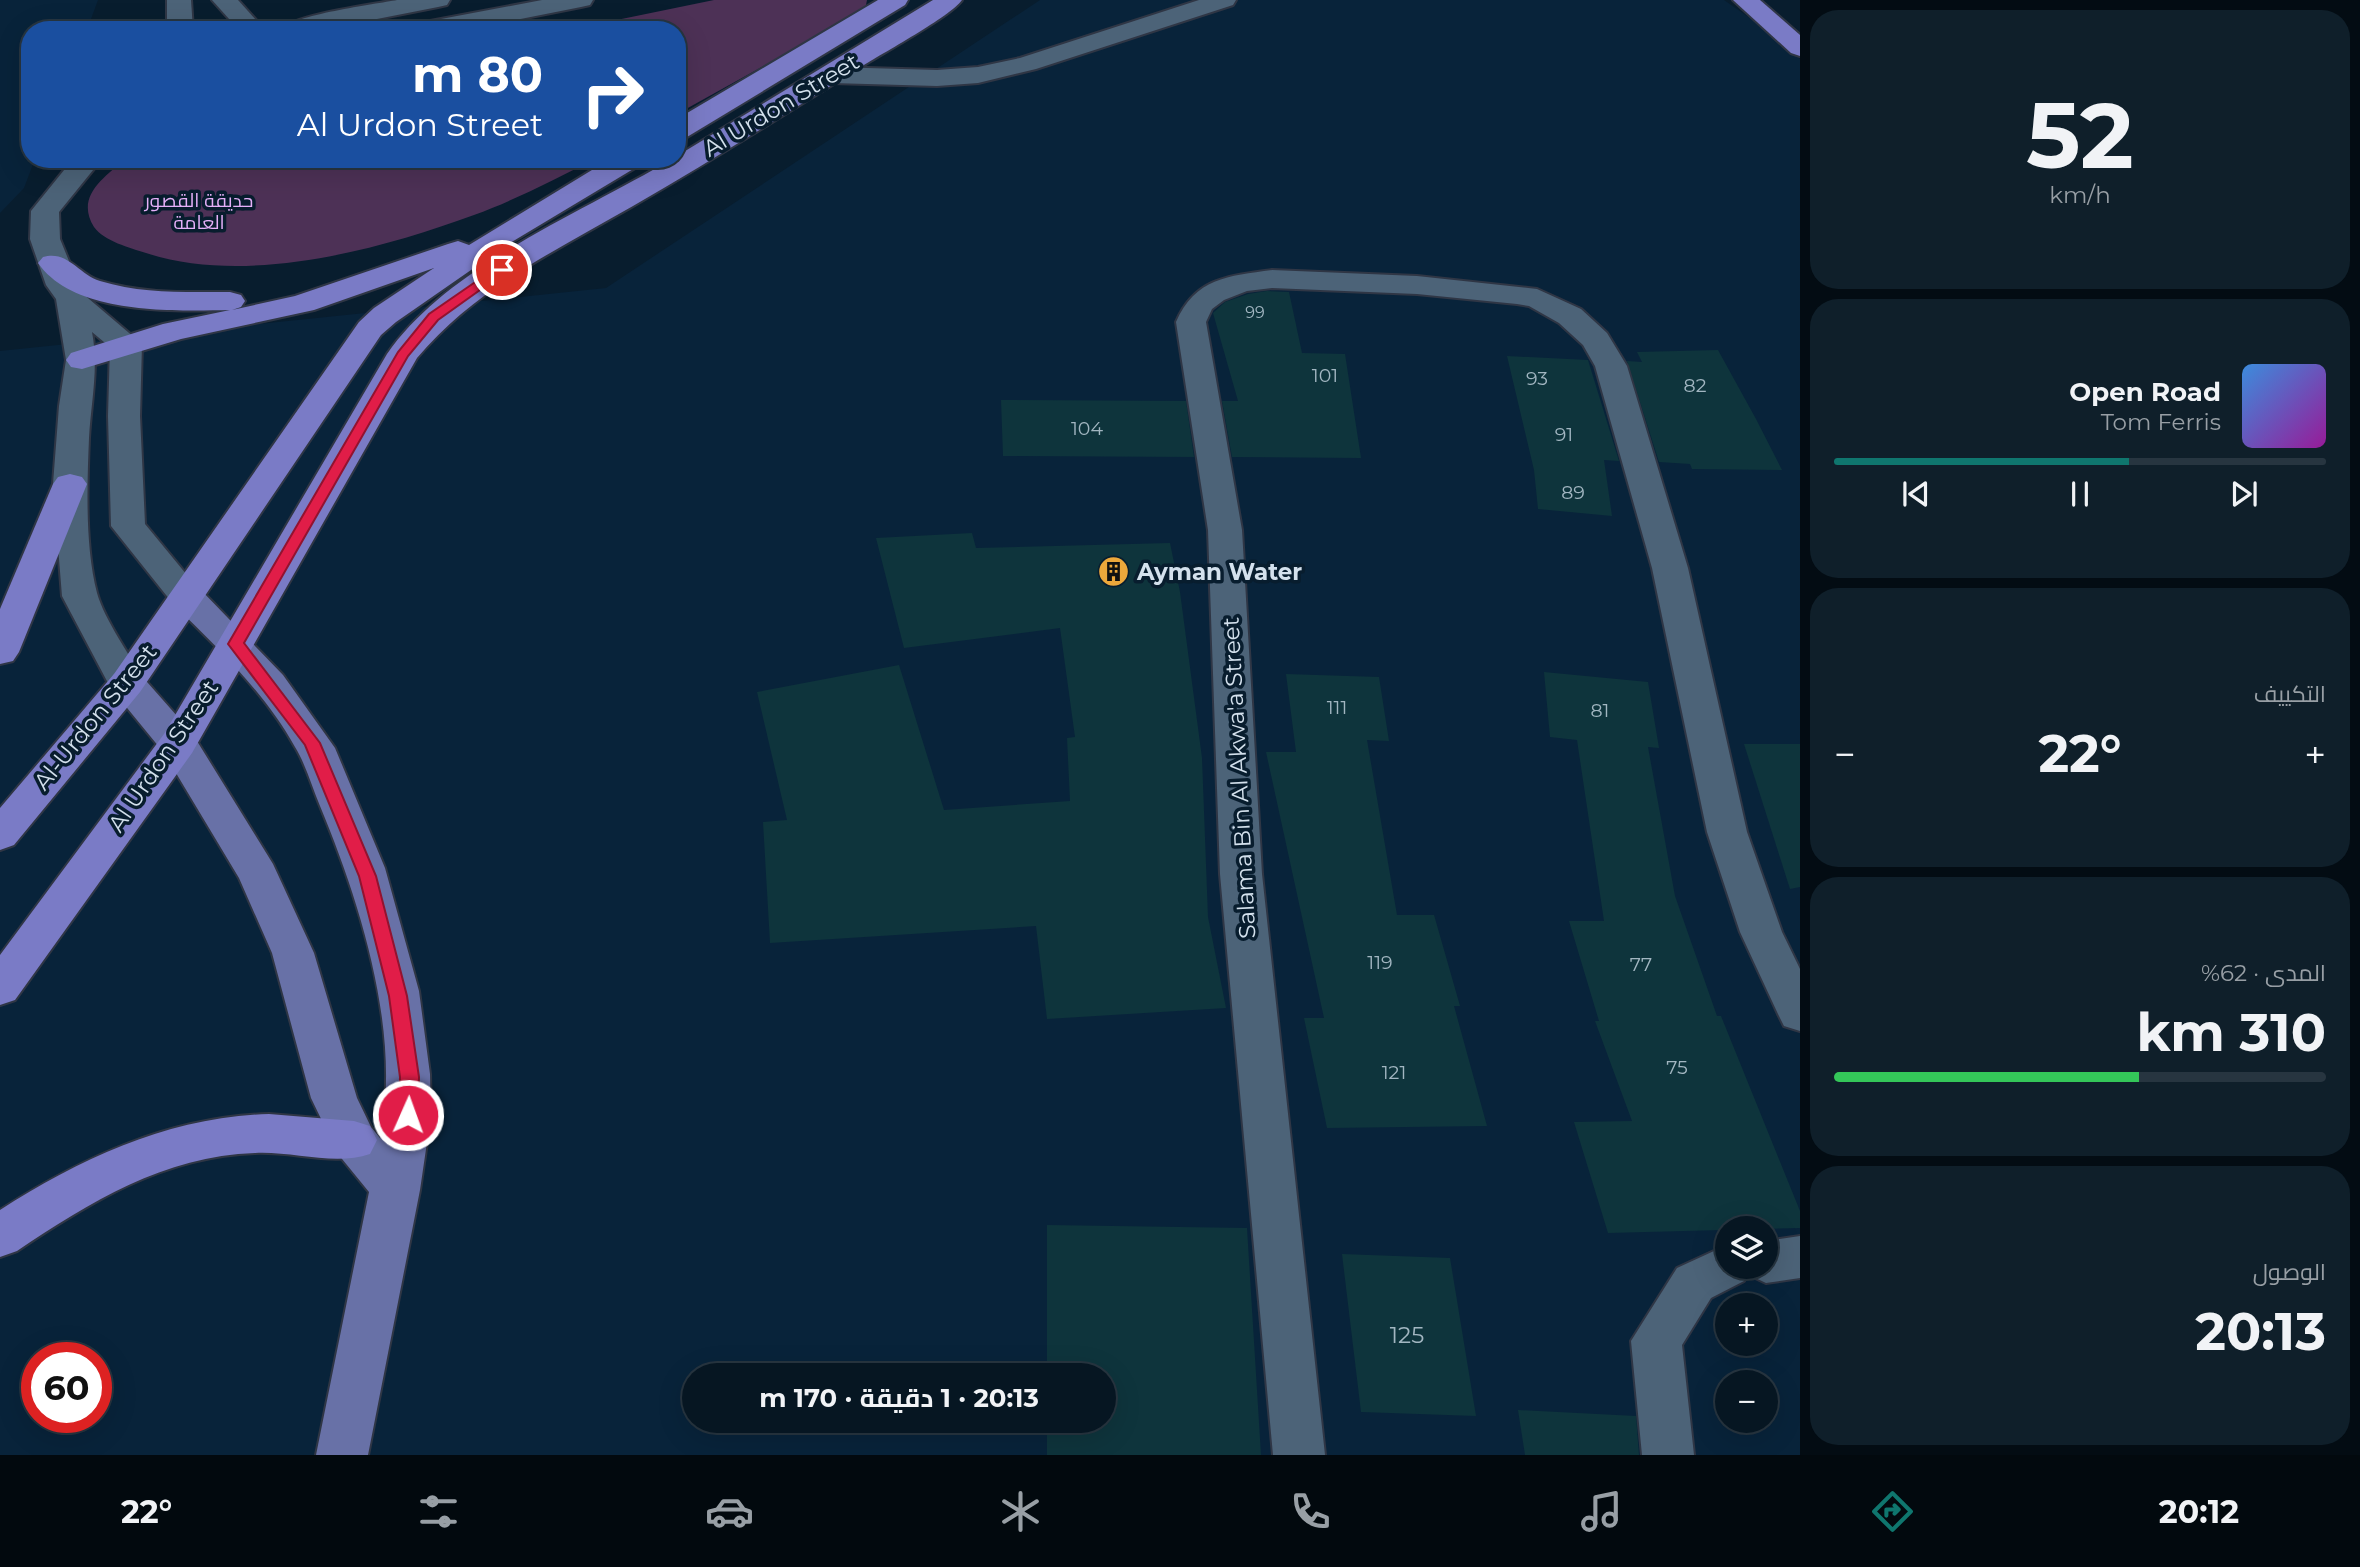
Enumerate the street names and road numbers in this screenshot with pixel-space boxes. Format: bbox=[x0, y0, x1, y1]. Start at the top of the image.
street label: Al Urdon Street bbox=[698, 47, 864, 163]
street label: Salama Bin Al Akwa'a Street bbox=[1217, 616, 1261, 940]
street label: Al-Urdon Street bbox=[28, 638, 162, 796]
street label: Al Urdon Street bbox=[102, 675, 224, 837]

